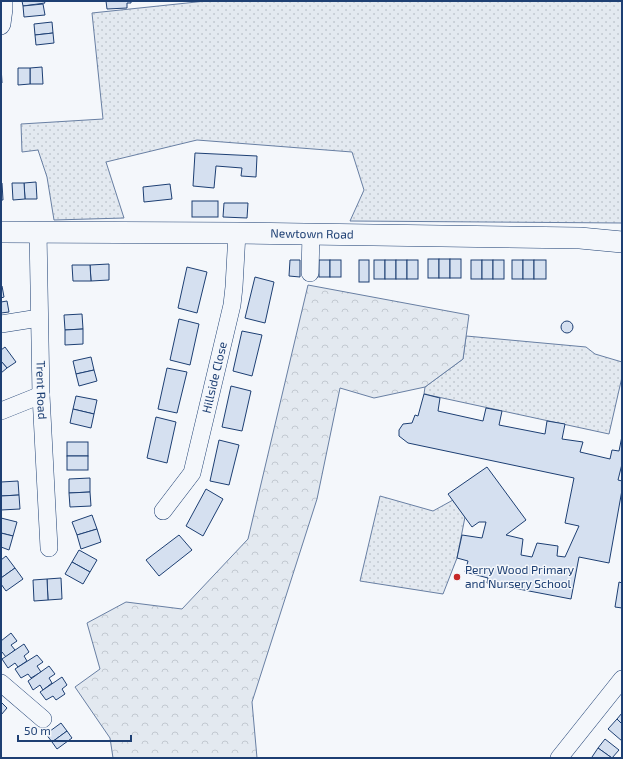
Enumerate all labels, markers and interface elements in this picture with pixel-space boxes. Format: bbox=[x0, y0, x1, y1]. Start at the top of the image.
street label: Newtown Road bbox=[270, 225, 354, 241]
street label: Hillside Close bbox=[198, 340, 229, 414]
street label: Trent Road bbox=[34, 360, 50, 420]
place label: Perry Wood Primary and Nursery School bbox=[465, 562, 575, 590]
marker: Perry Wood Primary and Nursery School bbox=[452, 572, 462, 582]
scale bar bbox=[18, 717, 131, 743]
text: 50 m bbox=[24, 723, 51, 737]

